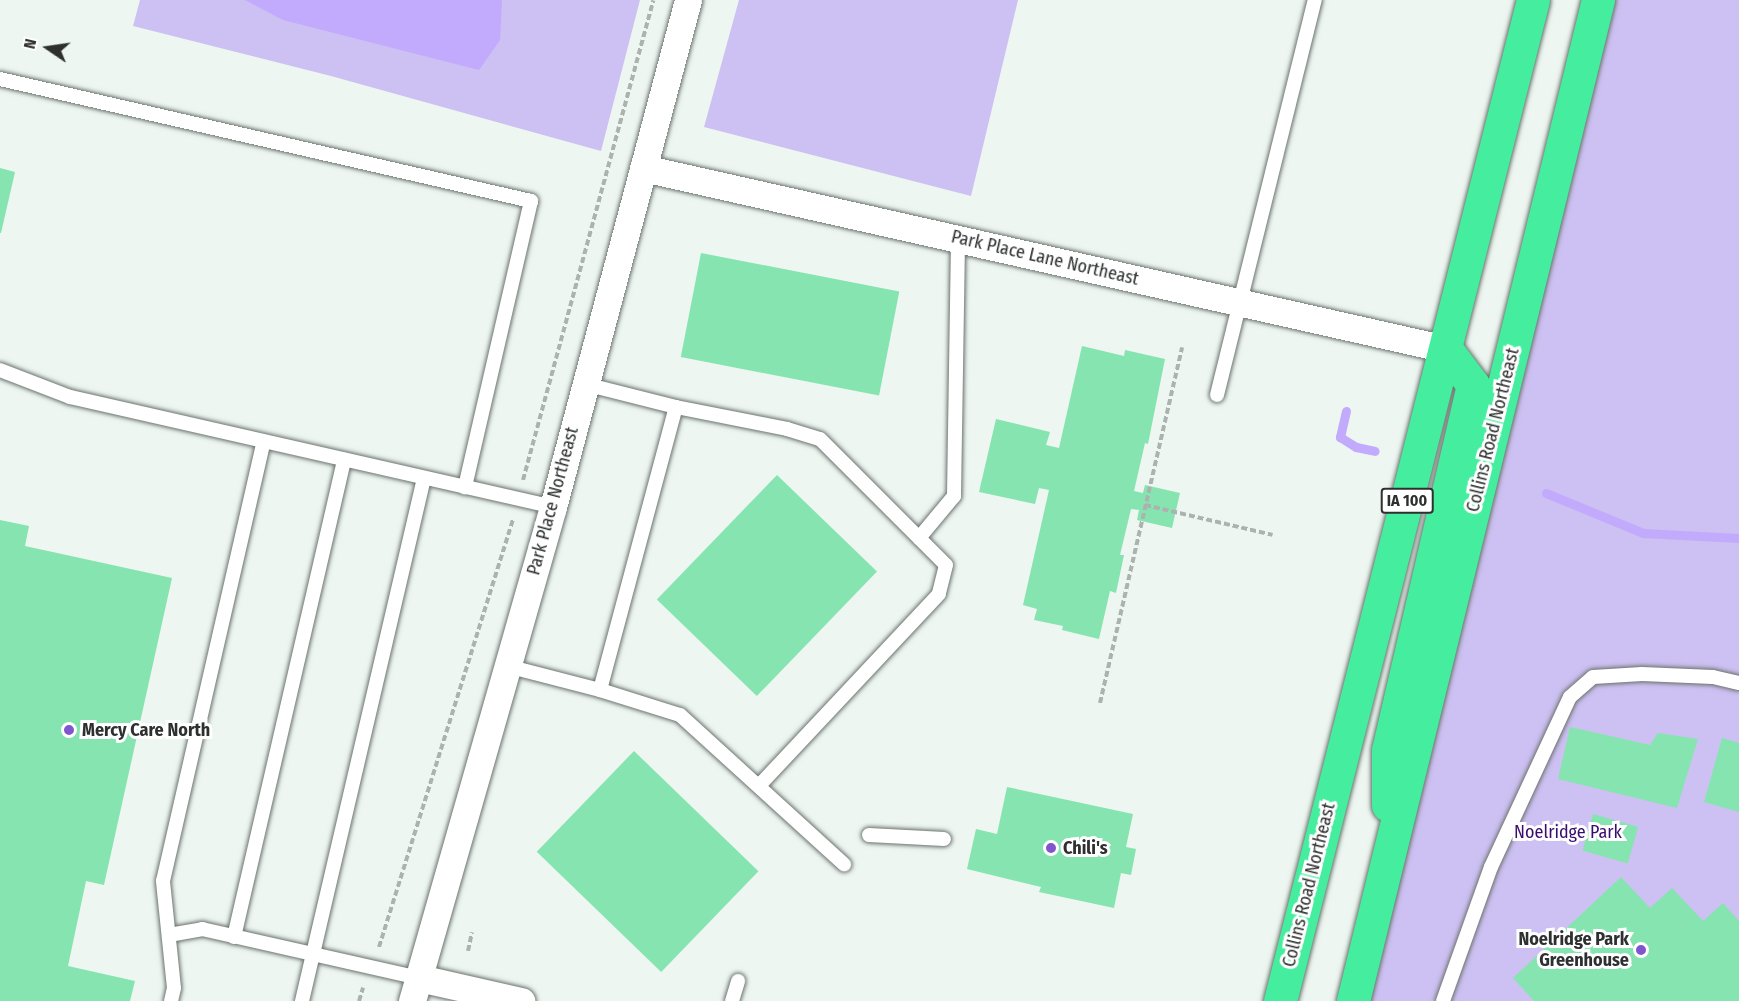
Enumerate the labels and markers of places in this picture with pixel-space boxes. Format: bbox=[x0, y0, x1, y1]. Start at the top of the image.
place label: Mercy Care North bbox=[82, 719, 210, 741]
marker: Mercy Care North bbox=[60, 721, 78, 739]
place label: Chili's bbox=[1063, 837, 1108, 859]
marker: Chili's bbox=[1044, 841, 1058, 855]
place label: Noelridge Park Greenhouse bbox=[1518, 929, 1629, 972]
marker: Noelridge Park Greenhouse bbox=[1634, 943, 1648, 957]

